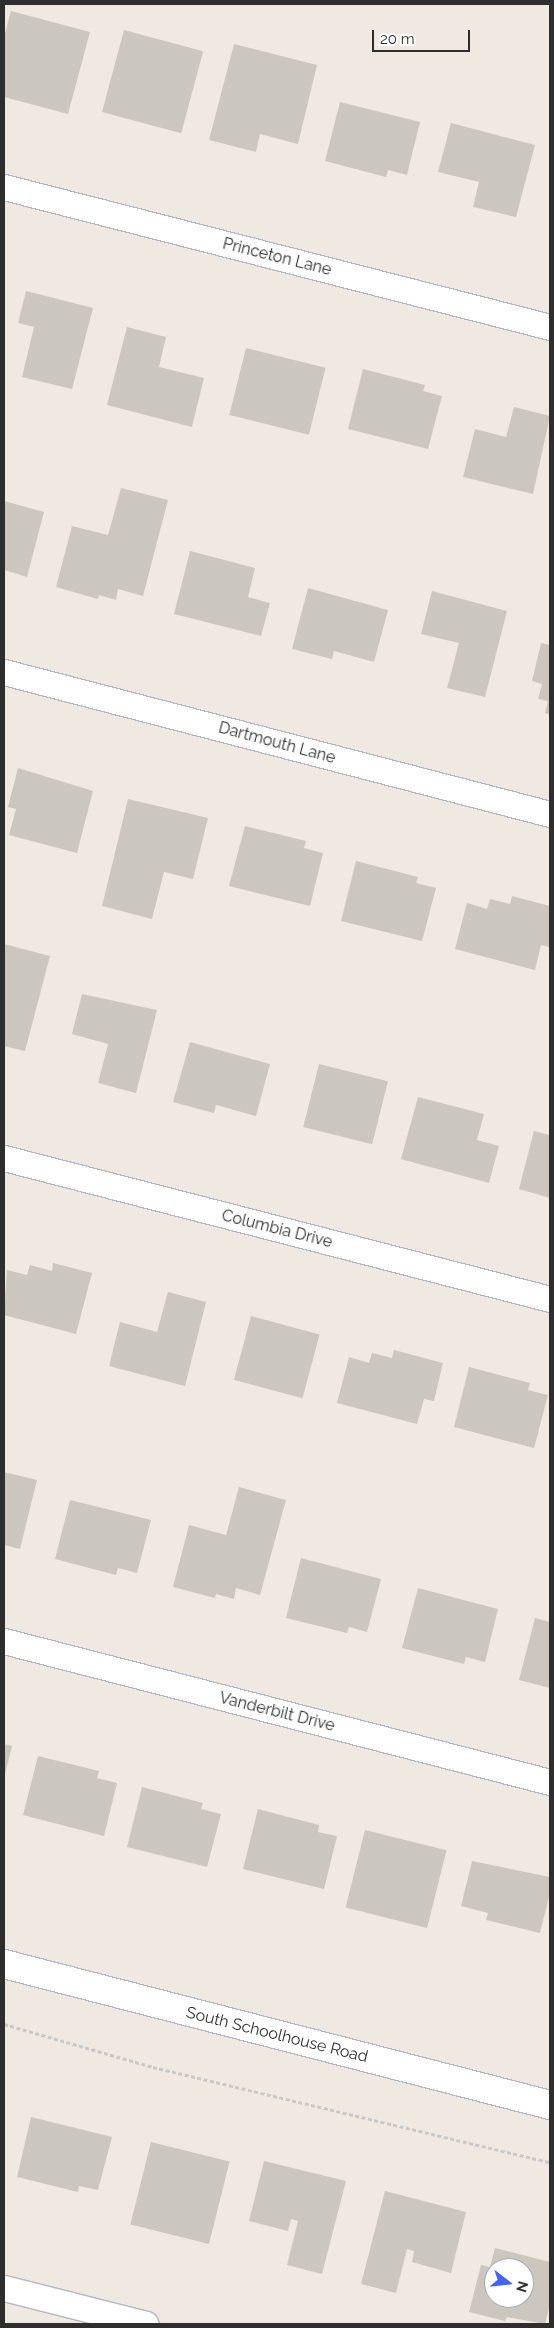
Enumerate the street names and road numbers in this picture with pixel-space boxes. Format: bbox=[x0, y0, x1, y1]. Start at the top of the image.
street label: Princeton Lane bbox=[221, 234, 333, 280]
street label: Dartmouth Lane bbox=[216, 718, 338, 768]
street label: Columbia Drive bbox=[220, 1206, 334, 1252]
street label: Vanderbilt Drive bbox=[217, 1688, 337, 1736]
street label: South Schoolhouse Road bbox=[184, 2003, 370, 2067]

